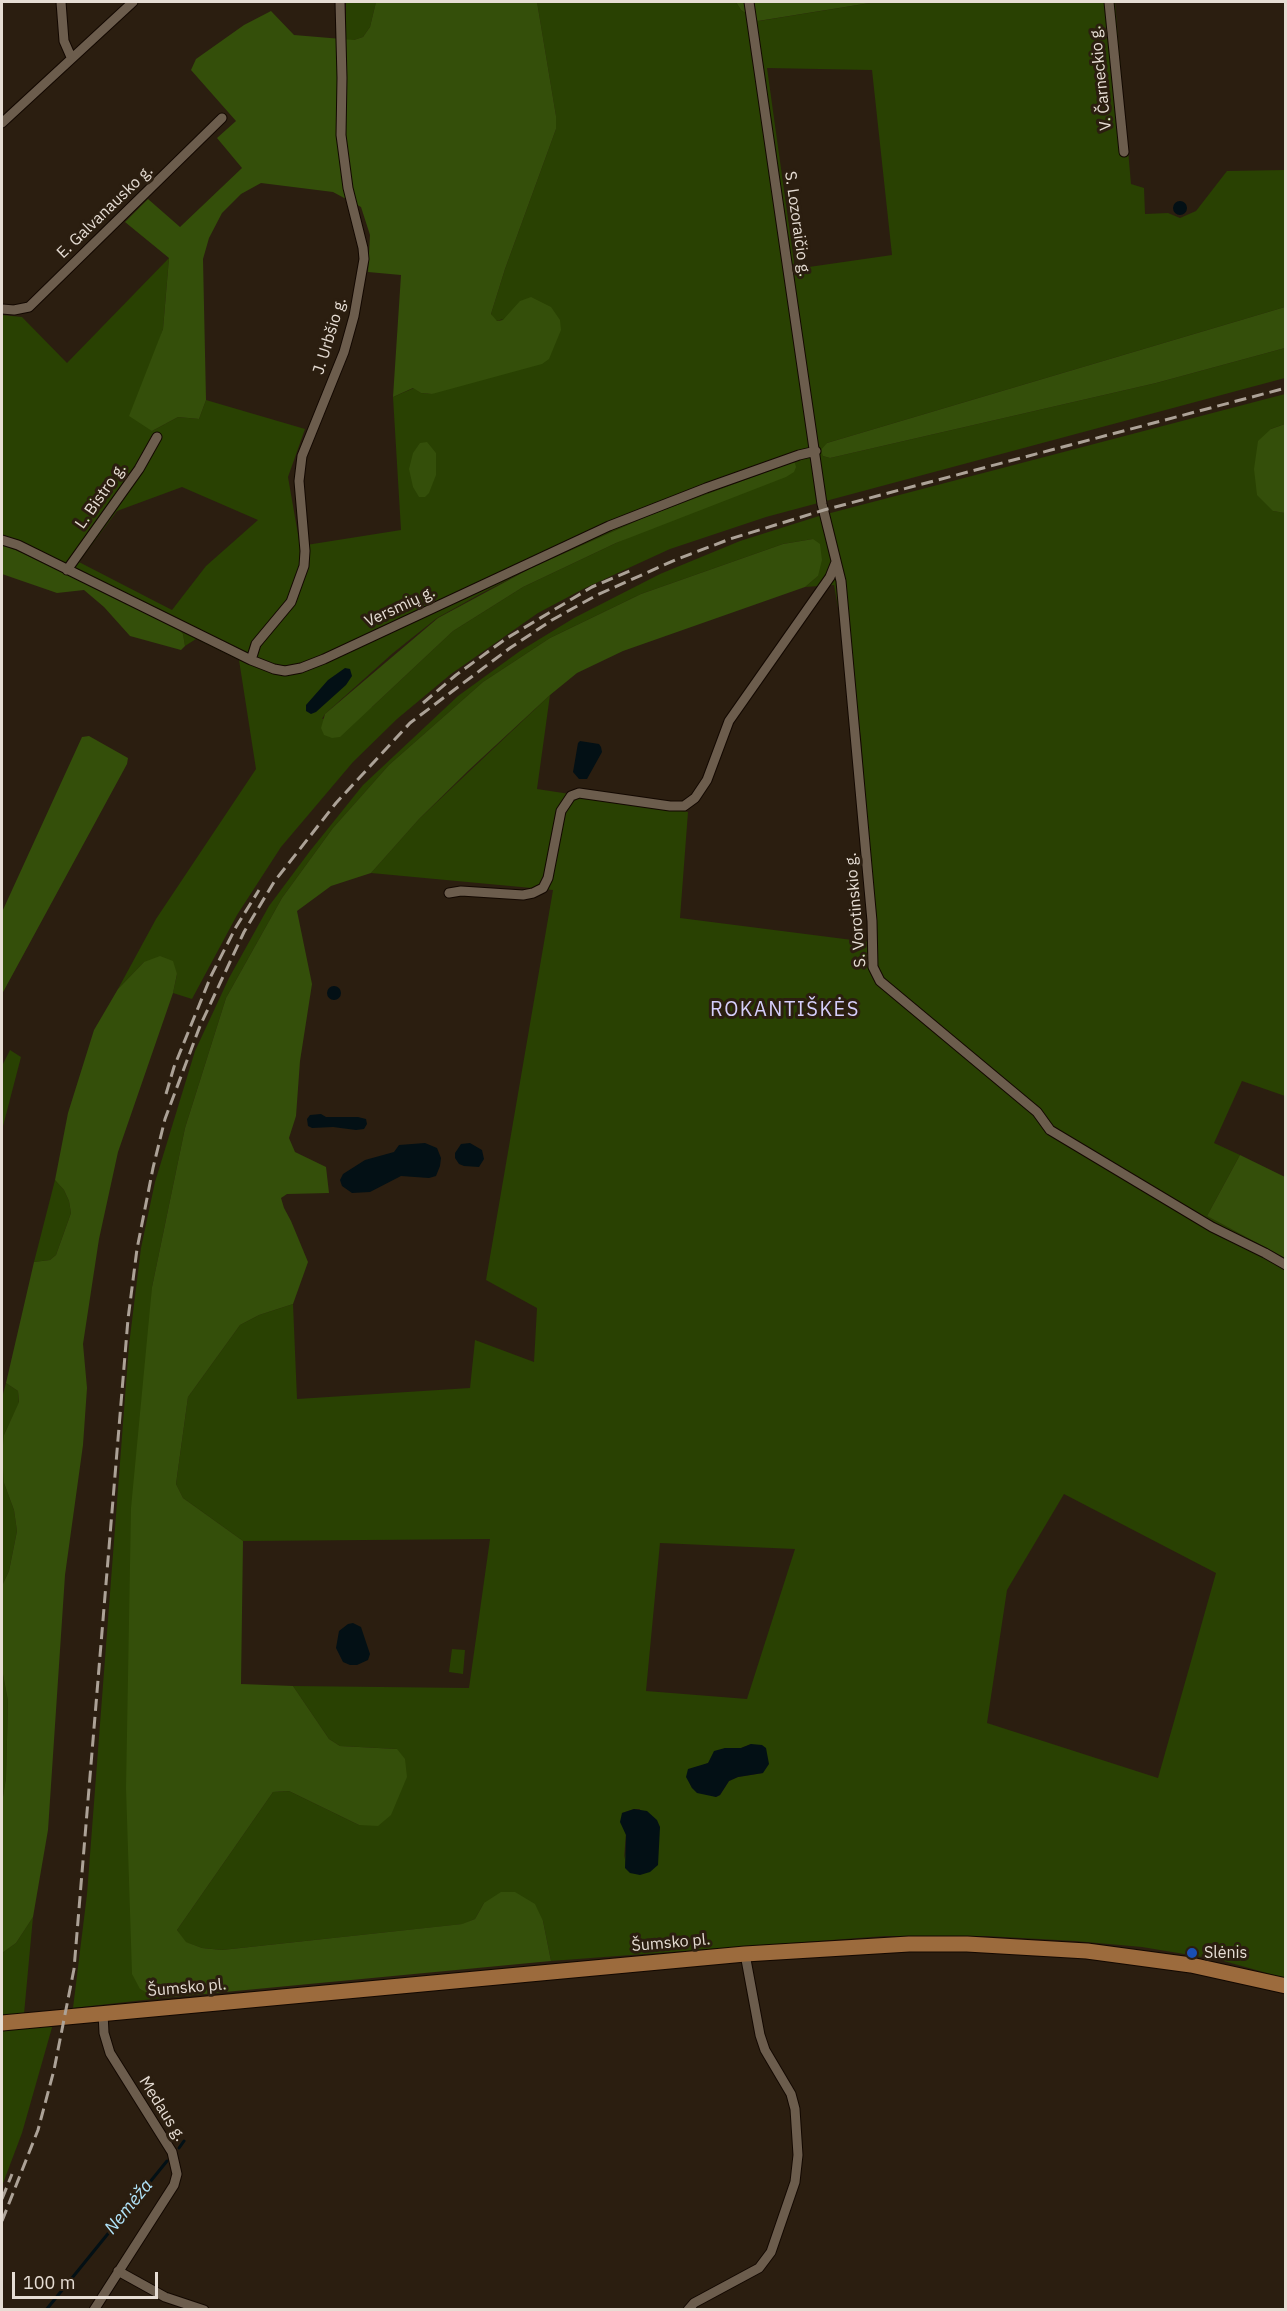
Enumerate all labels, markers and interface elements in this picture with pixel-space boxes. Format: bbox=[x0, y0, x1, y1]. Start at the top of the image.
street label: V. Čarneckio g. bbox=[1086, 25, 1116, 131]
street label: E. Galvanausko g. bbox=[53, 161, 157, 263]
street label: S. Lozoraičio g. bbox=[780, 170, 814, 278]
street label: J. Urbšio g. bbox=[309, 295, 351, 377]
street label: L. Bistro g. bbox=[71, 459, 131, 533]
street label: Versmių g. bbox=[362, 582, 438, 632]
street label: S. Vorotinskio g. bbox=[841, 852, 871, 968]
district label: ROKANTIŠKĖS bbox=[710, 998, 860, 1022]
street label: Šumsko pl. bbox=[631, 1930, 711, 1956]
place label: Slėnis bbox=[1204, 1943, 1247, 1963]
marker: Slėnis bbox=[1185, 1946, 1199, 1960]
street label: Šumsko pl. bbox=[147, 1975, 227, 2001]
street label: Medaus g. bbox=[134, 2073, 190, 2145]
water label: Nemėža bbox=[100, 2175, 158, 2239]
scale bar bbox=[15, 2260, 160, 2298]
text: 100 m bbox=[23, 2271, 75, 2294]

